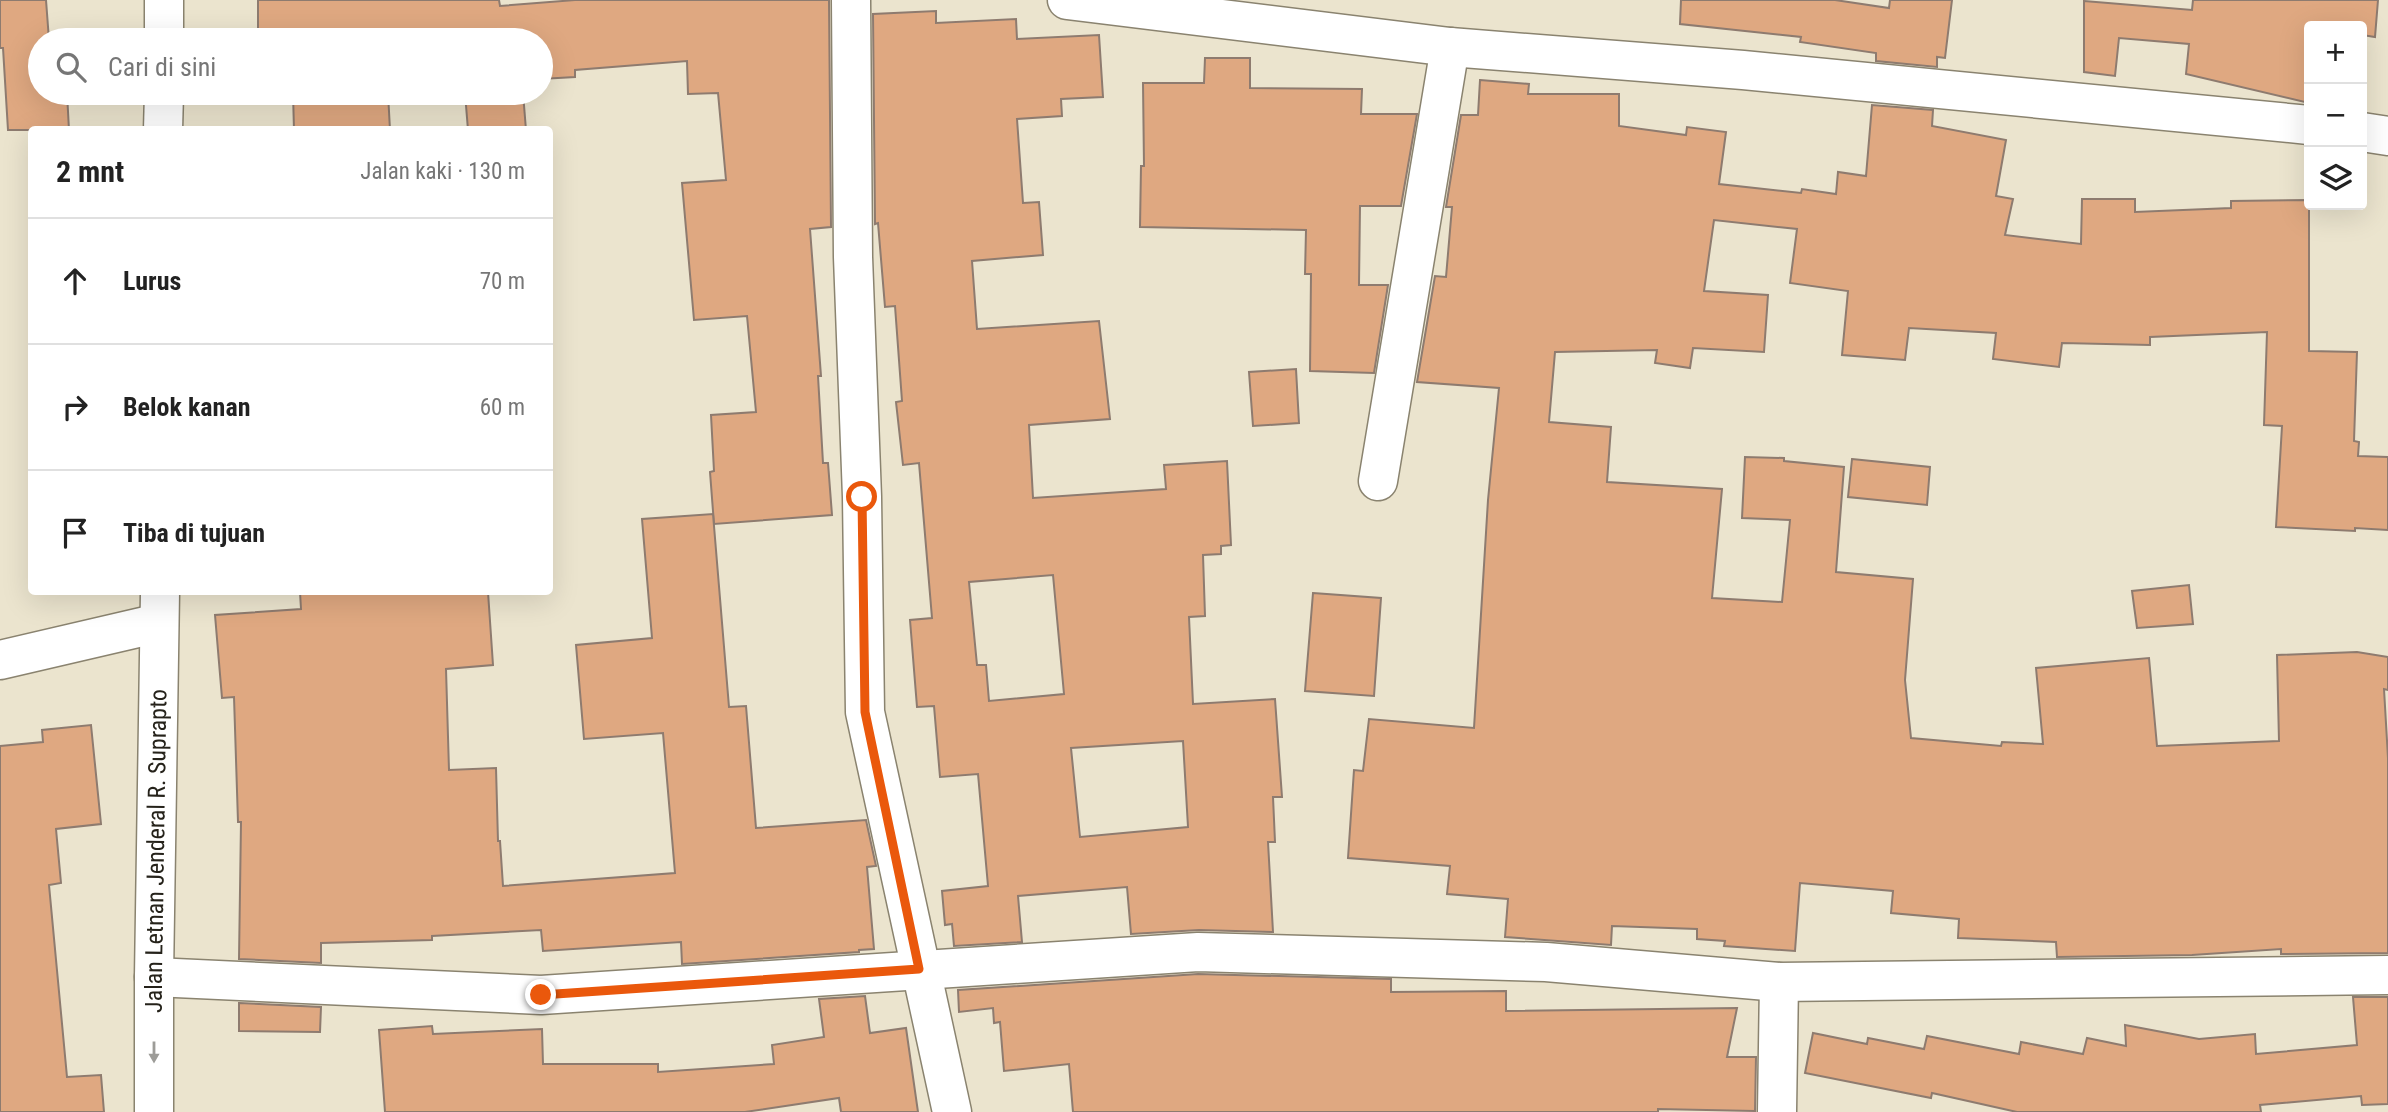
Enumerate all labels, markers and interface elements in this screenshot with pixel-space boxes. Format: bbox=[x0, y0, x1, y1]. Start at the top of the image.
map controls bbox=[2304, 21, 2367, 210]
button: + bbox=[2304, 21, 2367, 84]
search box bbox=[28, 28, 553, 105]
icon: search bbox=[52, 48, 90, 86]
text: Cari di sini bbox=[108, 52, 216, 82]
button: − bbox=[2304, 84, 2367, 147]
button: layers bbox=[2304, 147, 2367, 210]
text: 2 mnt bbox=[56, 154, 124, 189]
text: Jalan kaki · 130 m bbox=[360, 158, 525, 185]
icon: ahead bbox=[56, 262, 94, 300]
text: Lurus bbox=[123, 266, 181, 296]
text: 70 m bbox=[480, 268, 525, 295]
icon: right bbox=[56, 388, 94, 426]
text: Belok kanan bbox=[123, 392, 250, 422]
text: 60 m bbox=[480, 394, 525, 421]
route start bbox=[846, 481, 877, 512]
icon: arrive bbox=[56, 514, 94, 552]
text: Tiba di tujuan bbox=[123, 518, 265, 548]
street label: Jalan Letnan Jenderal R. Suprapto bbox=[140, 689, 172, 1013]
route end bbox=[525, 979, 556, 1010]
one-way arrow bbox=[148, 1041, 160, 1063]

